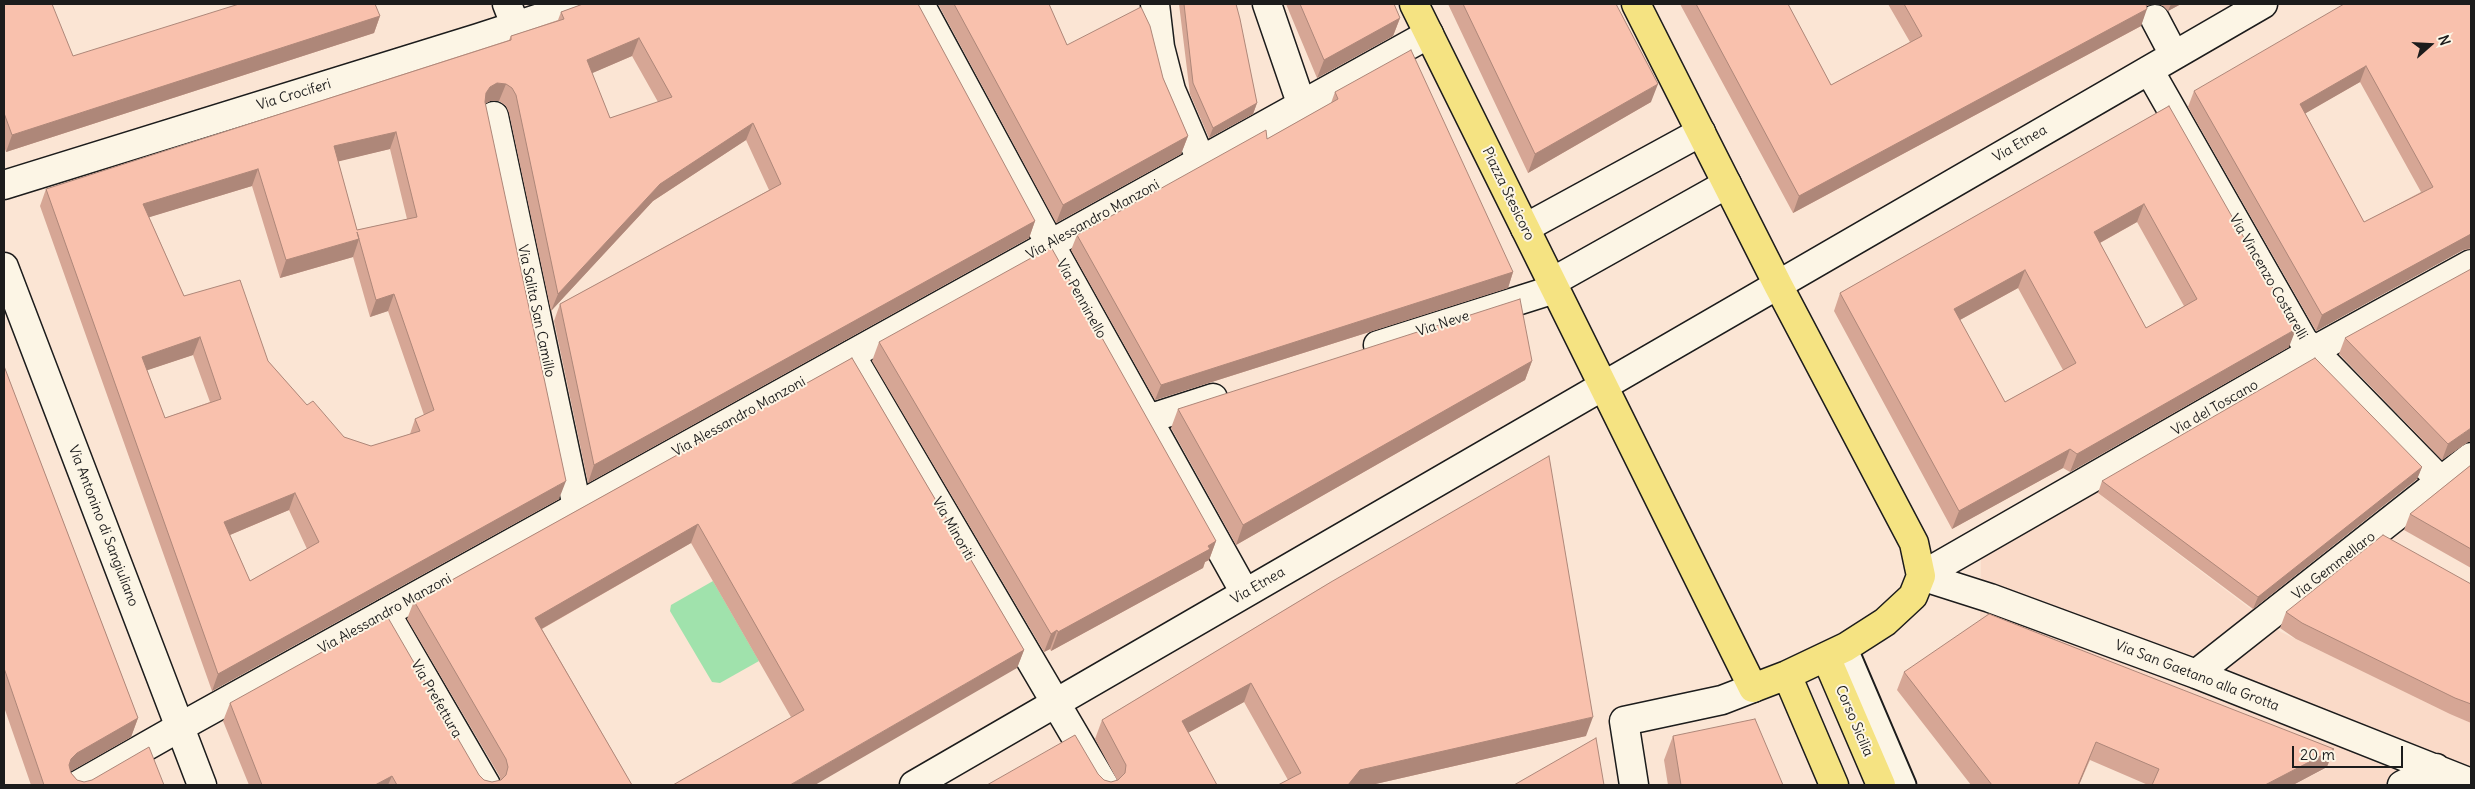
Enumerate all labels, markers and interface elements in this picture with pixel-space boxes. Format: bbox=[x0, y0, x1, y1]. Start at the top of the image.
north arrow bbox=[2405, 20, 2455, 70]
text: N bbox=[2434, 33, 2454, 48]
street label: Via Crociferi bbox=[255, 76, 333, 114]
street label: Via Etnea bbox=[1990, 122, 2050, 166]
street label: Piazza Stesicoro bbox=[1478, 145, 1538, 243]
street label: Via Alessandro Manzoni bbox=[1023, 176, 1163, 264]
street label: Via Vincenzo Costarelli bbox=[2225, 211, 2311, 343]
street label: Via Salita San Camillo bbox=[514, 243, 558, 379]
street label: Via Penninello bbox=[1052, 257, 1110, 341]
street label: Via Neve bbox=[1414, 308, 1472, 340]
street label: Via Alessandro Manzoni bbox=[669, 373, 809, 461]
street label: Via del Toscano bbox=[2169, 376, 2261, 440]
street label: Via Antonino di Sangiuliano bbox=[64, 443, 142, 609]
street label: Via Minoriti bbox=[928, 494, 978, 564]
street label: Via Gemmellaro bbox=[2289, 528, 2379, 604]
street label: Via Etnea bbox=[1228, 564, 1288, 608]
street label: Via Alessandro Manzoni bbox=[315, 570, 455, 658]
street label: Via San Gaetano alla Grotta bbox=[2113, 637, 2281, 715]
street label: Via Prefettura bbox=[407, 657, 465, 741]
street label: Corso Sicilia bbox=[1831, 683, 1877, 759]
scale bar bbox=[2295, 736, 2406, 768]
text: 20 m bbox=[2300, 745, 2335, 764]

